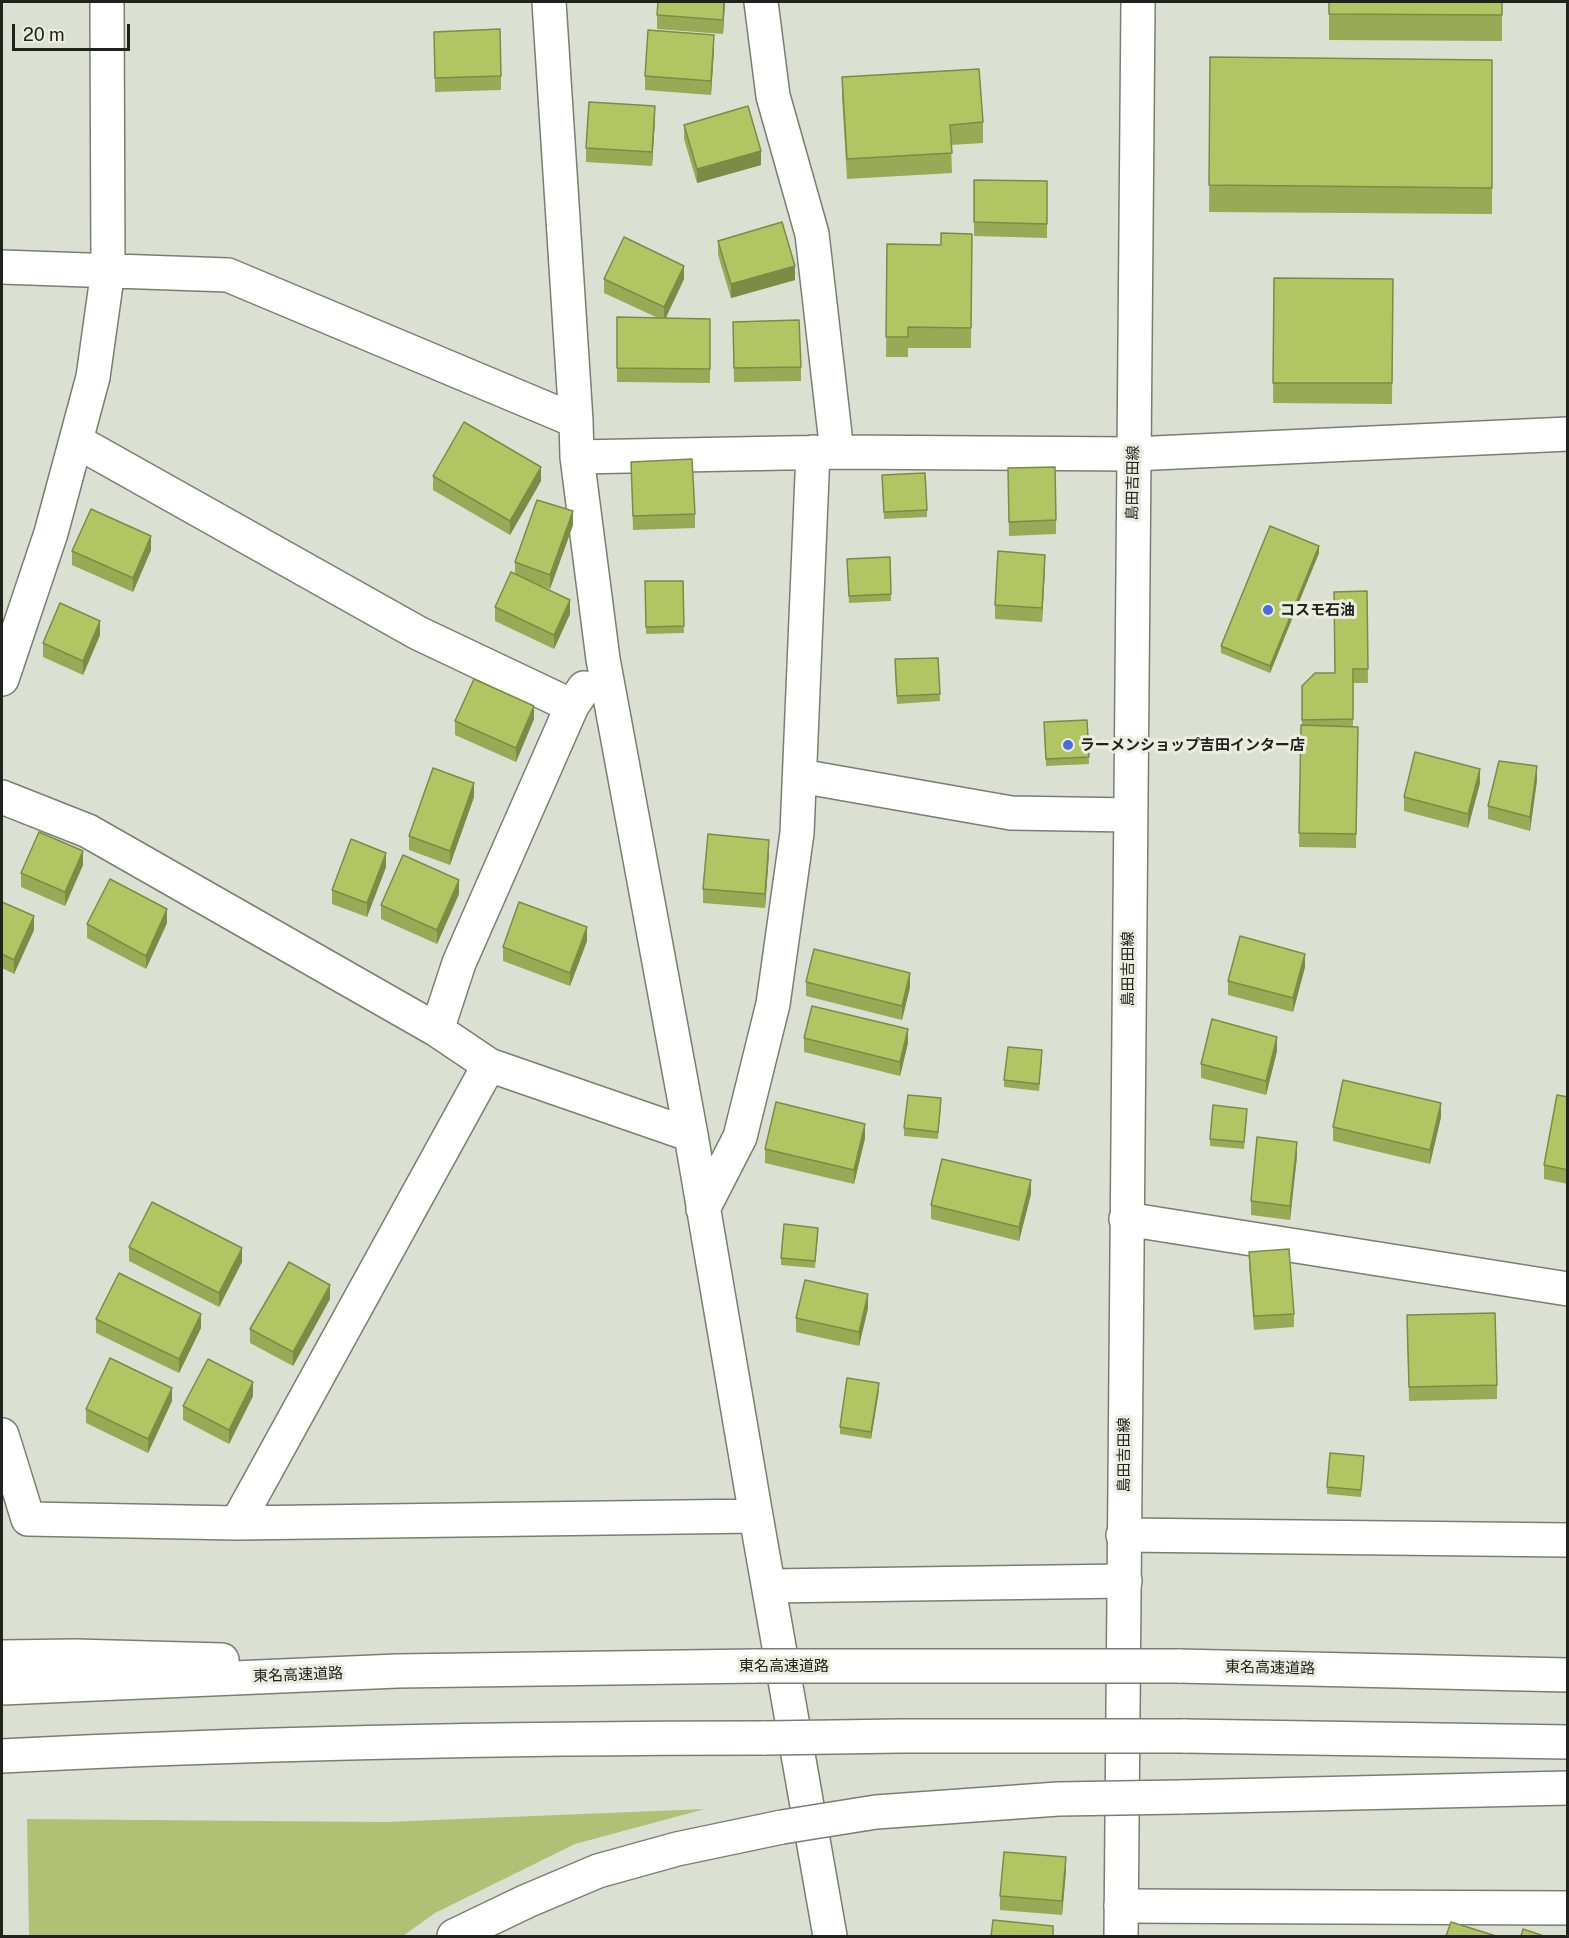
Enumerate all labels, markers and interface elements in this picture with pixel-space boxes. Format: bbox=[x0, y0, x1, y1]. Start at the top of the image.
scale bar bbox=[15, 12, 134, 50]
text: 20 m bbox=[23, 24, 65, 45]
street label: 島田吉田線 bbox=[1123, 445, 1143, 521]
place label: コスモ石油 bbox=[1280, 601, 1355, 619]
marker: コスモ石油 bbox=[1261, 603, 1275, 617]
place label: ラーメンショップ吉田インター店 bbox=[1080, 736, 1305, 754]
marker: ラーメンショップ吉田インター店 bbox=[1061, 738, 1075, 752]
street label: 島田吉田線 bbox=[1119, 932, 1137, 1006]
street label: 島田吉田線 bbox=[1115, 1418, 1133, 1492]
street label: 東名高速道路 bbox=[739, 1657, 829, 1675]
street label: 東名高速道路 bbox=[1225, 1658, 1315, 1678]
street label: 東名高速道路 bbox=[253, 1664, 343, 1686]

